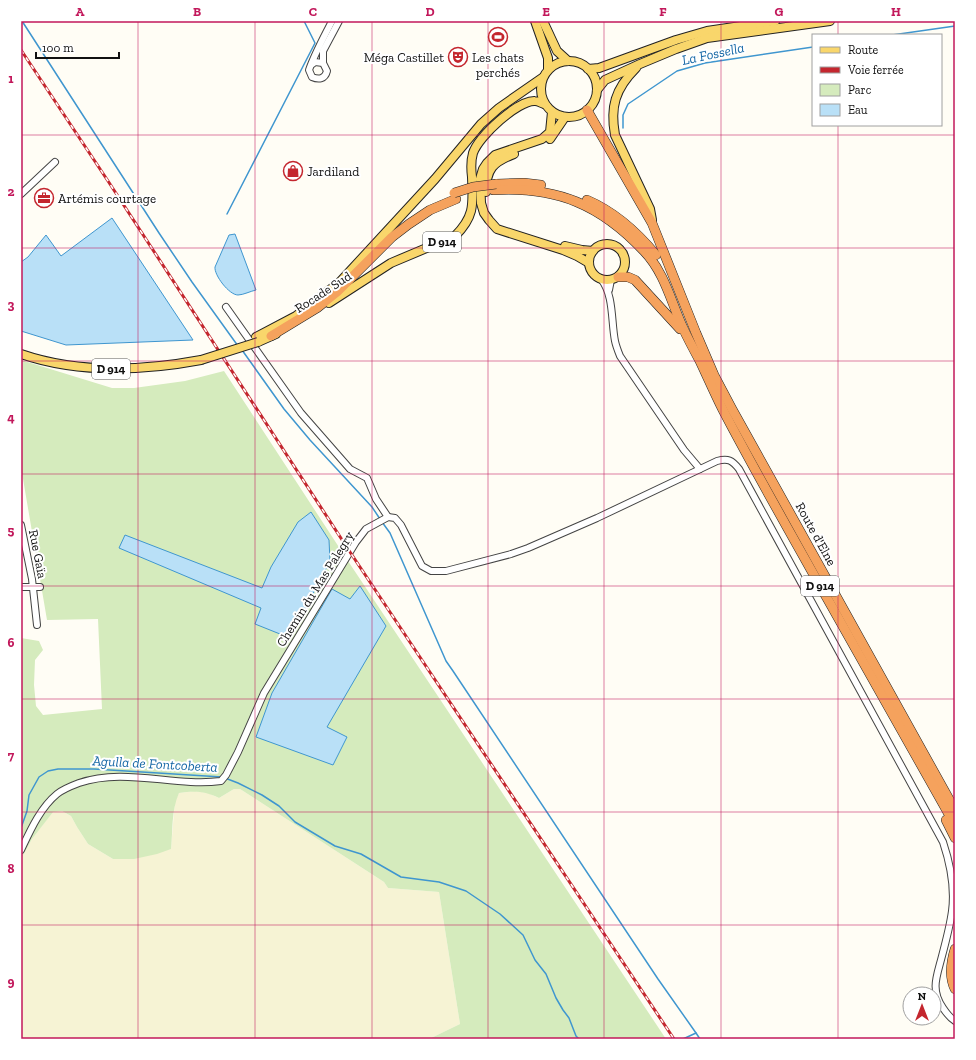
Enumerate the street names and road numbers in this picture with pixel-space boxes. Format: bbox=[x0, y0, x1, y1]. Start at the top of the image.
road number: D 914 bbox=[423, 232, 461, 252]
street label: Rocade Sud bbox=[292, 268, 354, 316]
road number: D 914 bbox=[92, 359, 130, 379]
street label: Route d'Elne bbox=[792, 500, 840, 568]
street label: Rue Gaïa bbox=[26, 528, 50, 580]
street label: Chemin du Mas Palegry bbox=[273, 528, 357, 649]
road number: D 914 bbox=[801, 576, 839, 596]

